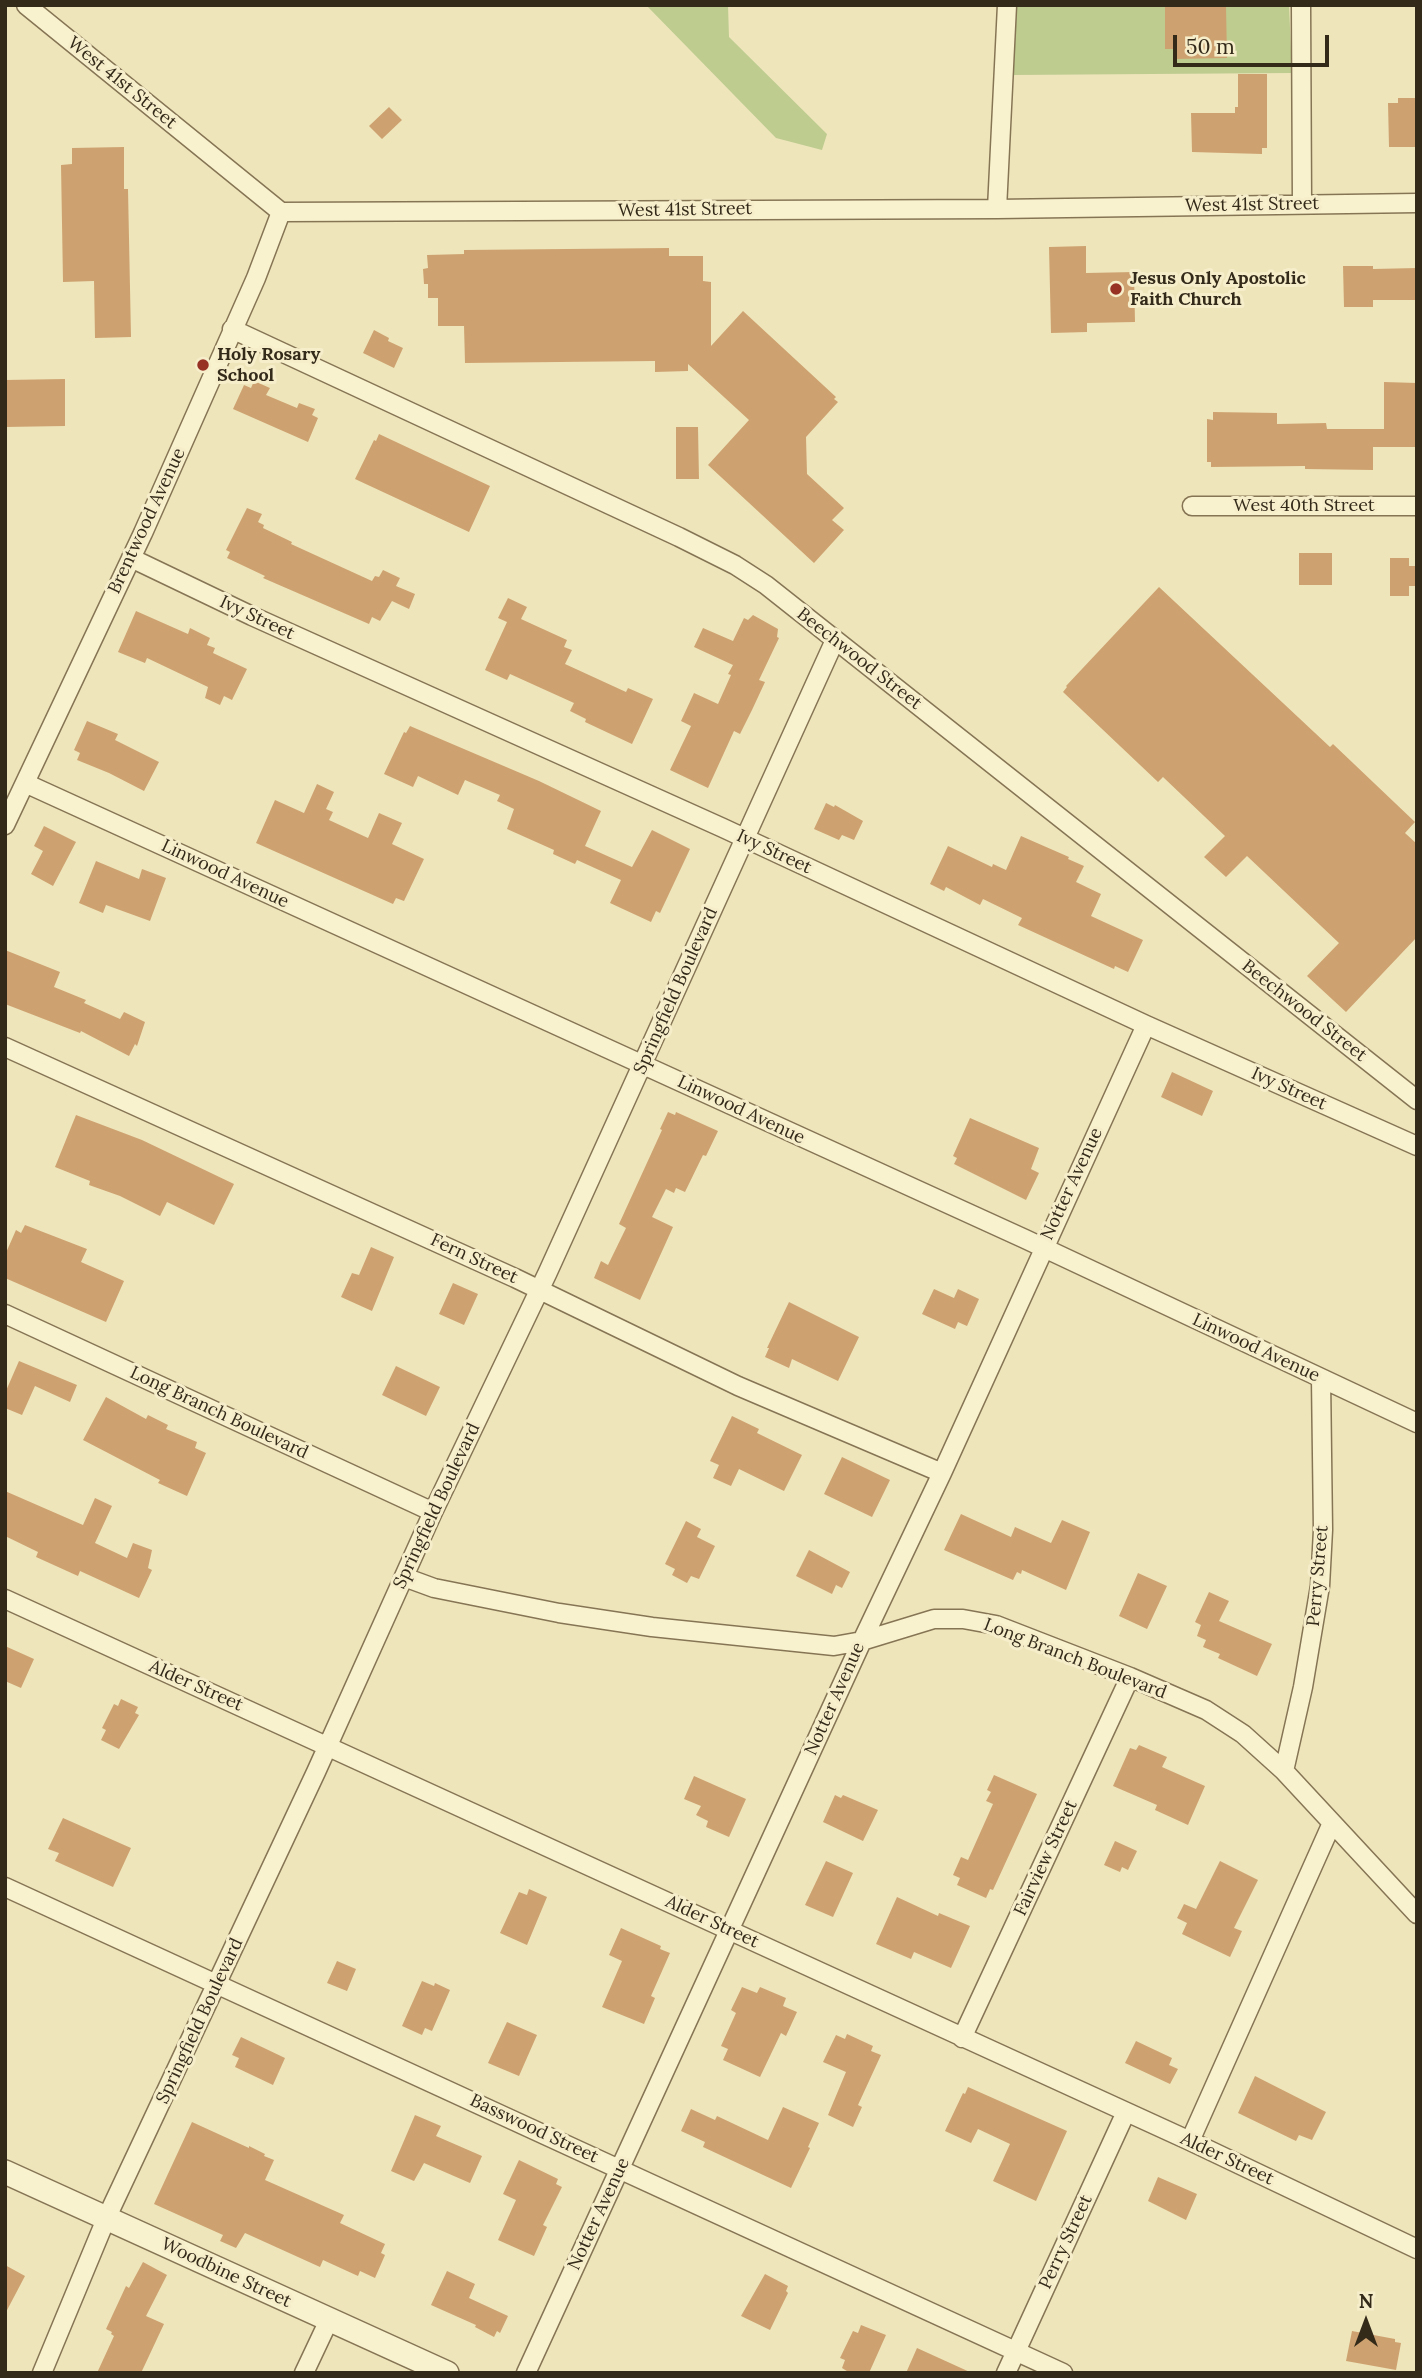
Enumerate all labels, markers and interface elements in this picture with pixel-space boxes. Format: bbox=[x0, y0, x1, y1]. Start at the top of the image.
scale bar bbox=[1177, 21, 1333, 65]
street label: West 41st Street bbox=[63, 32, 181, 134]
text: 50 m bbox=[1186, 33, 1235, 60]
street label: West 41st Street bbox=[1185, 193, 1319, 217]
street label: West 41st Street bbox=[618, 198, 752, 222]
place label: Jesus Only Apostolic Faith Church bbox=[1130, 268, 1306, 310]
marker: Jesus Only Apostolic Faith Church bbox=[1108, 281, 1124, 297]
place label: Holy Rosary School bbox=[217, 344, 321, 386]
marker: Holy Rosary School bbox=[195, 357, 211, 373]
street label: Brentwood Avenue bbox=[104, 445, 190, 597]
street label: West 40th Street bbox=[1233, 495, 1375, 517]
street label: Ivy Street bbox=[216, 591, 298, 645]
street label: Beechwood Street bbox=[792, 604, 926, 714]
street label: Ivy Street bbox=[733, 825, 815, 879]
street label: Linwood Avenue bbox=[158, 835, 292, 913]
street label: Springfield Boulevard bbox=[629, 904, 723, 1078]
street label: Beechwood Street bbox=[1237, 956, 1371, 1066]
street label: Ivy Street bbox=[1248, 1063, 1330, 1115]
street label: Linwood Avenue bbox=[674, 1071, 808, 1149]
street label: Notter Avenue bbox=[1037, 1124, 1107, 1244]
street label: Fern Street bbox=[427, 1229, 521, 1289]
street label: Linwood Avenue bbox=[1189, 1309, 1323, 1387]
street label: Long Branch Boulevard bbox=[126, 1362, 312, 1464]
street label: Springfield Boulevard bbox=[389, 1420, 485, 1592]
street label: Perry Street bbox=[1303, 1524, 1333, 1628]
street label: Long Branch Boulevard bbox=[980, 1614, 1170, 1704]
street label: Notter Avenue bbox=[800, 1639, 870, 1759]
street label: Alder Street bbox=[146, 1656, 246, 1716]
street label: Fairview Street bbox=[1010, 1797, 1082, 1919]
street label: Alder Street bbox=[662, 1891, 762, 1953]
street label: Springfield Boulevard bbox=[152, 1935, 248, 2107]
street label: Basswood Street bbox=[466, 2090, 602, 2168]
street label: Alder Street bbox=[1177, 2128, 1277, 2190]
street label: Notter Avenue bbox=[564, 2154, 634, 2274]
street label: Perry Street bbox=[1035, 2191, 1097, 2293]
street label: Woodbine Street bbox=[158, 2233, 294, 2313]
north arrow bbox=[1331, 2287, 1401, 2357]
text: N bbox=[1359, 2289, 1373, 2313]

